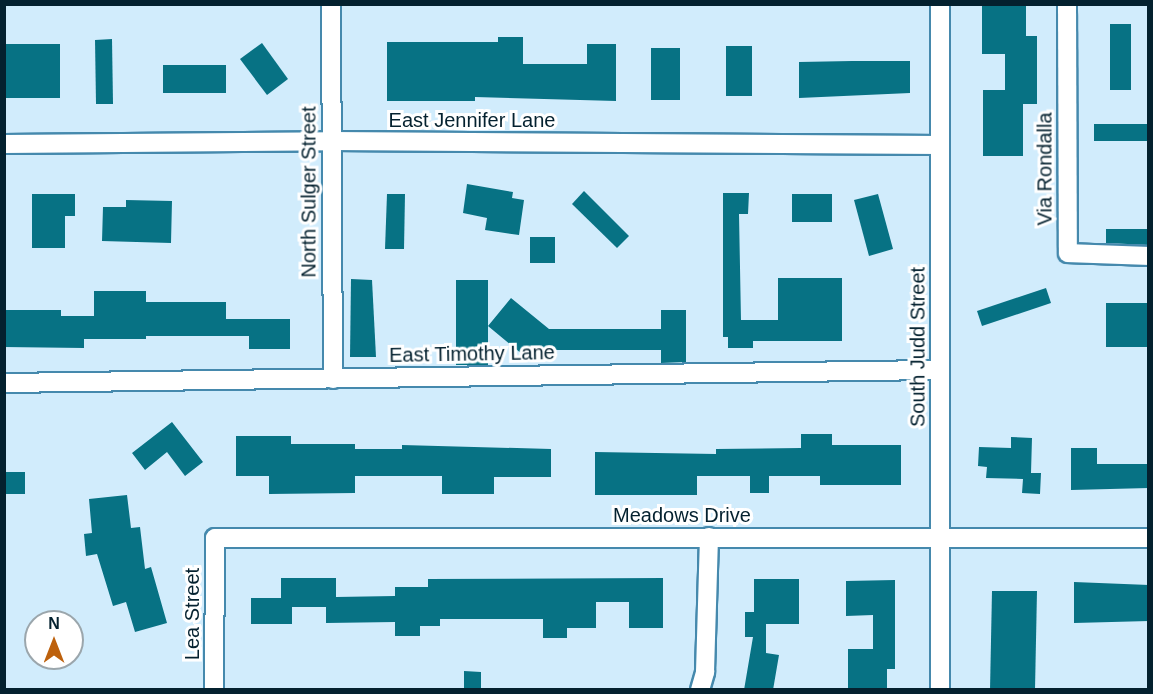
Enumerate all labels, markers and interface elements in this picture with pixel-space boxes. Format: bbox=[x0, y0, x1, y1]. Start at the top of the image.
street label: North Sulger Street bbox=[297, 106, 321, 278]
street label: East Jennifer Lane bbox=[389, 108, 555, 132]
street label: Via Rondalla bbox=[1033, 112, 1057, 226]
street label: South Judd Street bbox=[906, 267, 930, 427]
street label: East Timothy Lane bbox=[389, 341, 555, 367]
street label: Meadows Drive bbox=[613, 503, 751, 527]
street label: Lea Street bbox=[180, 568, 204, 660]
north arrow bbox=[24, 610, 84, 670]
text: N bbox=[48, 615, 60, 632]

